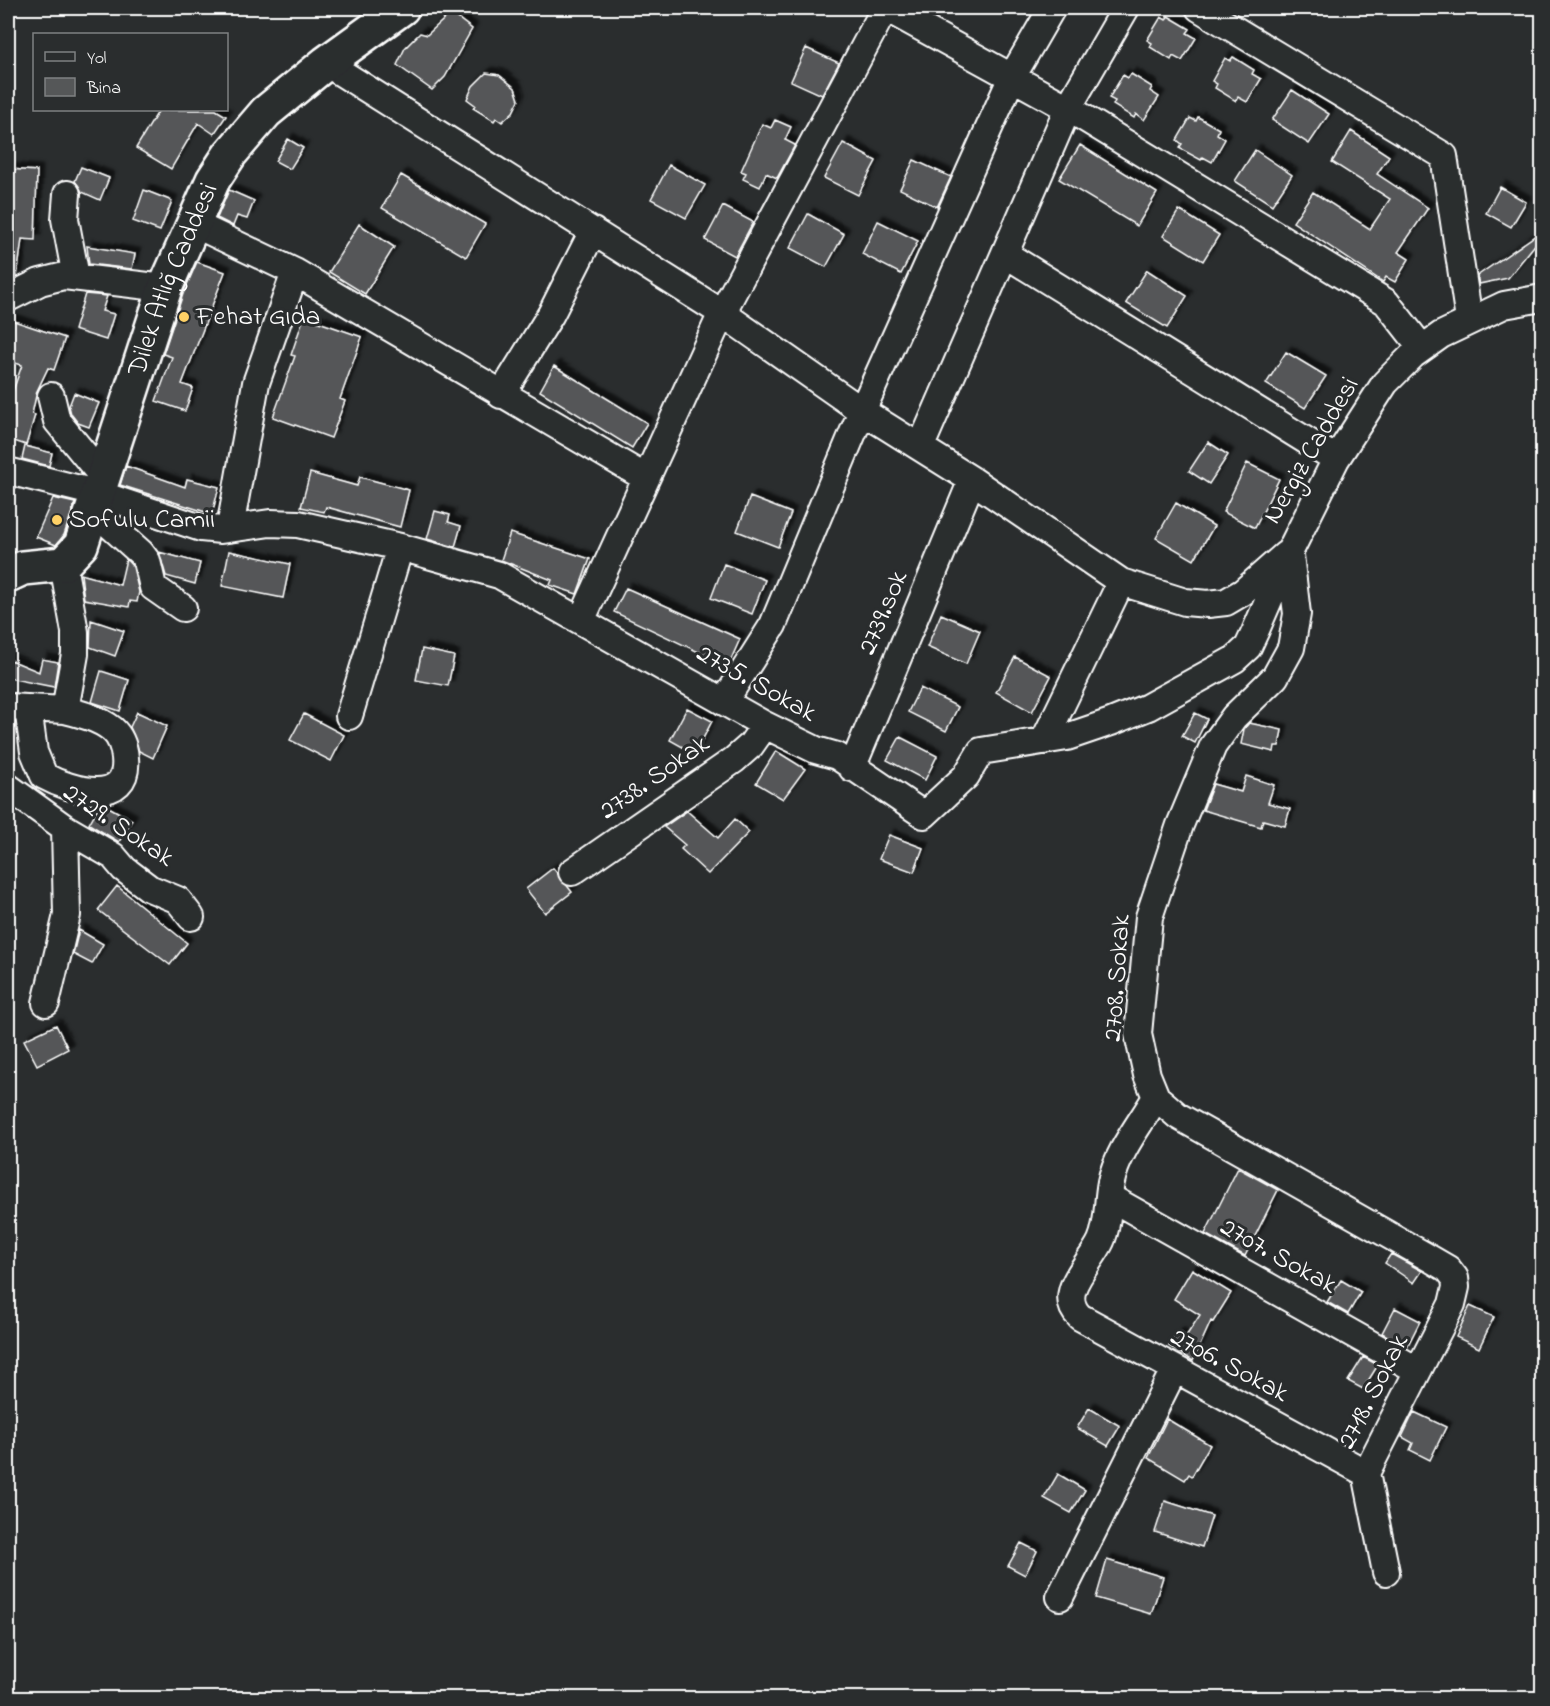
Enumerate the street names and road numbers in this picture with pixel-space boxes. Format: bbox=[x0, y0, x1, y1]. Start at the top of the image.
street label: Dilek Atlığ Caddesi bbox=[118, 177, 229, 382]
street label: Nergiz Caddesi bbox=[1254, 370, 1370, 532]
street label: 2739.sok bbox=[849, 565, 919, 661]
street label: 2735. Sokak bbox=[689, 635, 823, 733]
street label: 2738. Sokak bbox=[592, 726, 718, 830]
street label: 2729. Sokak bbox=[54, 774, 182, 878]
street label: 2708. Sokak bbox=[1094, 913, 1142, 1043]
street label: 2707. Sokak bbox=[1212, 1209, 1344, 1305]
street label: 2706. Sokak bbox=[1163, 1318, 1295, 1414]
street label: 2718. Sokak bbox=[1328, 1328, 1420, 1456]

